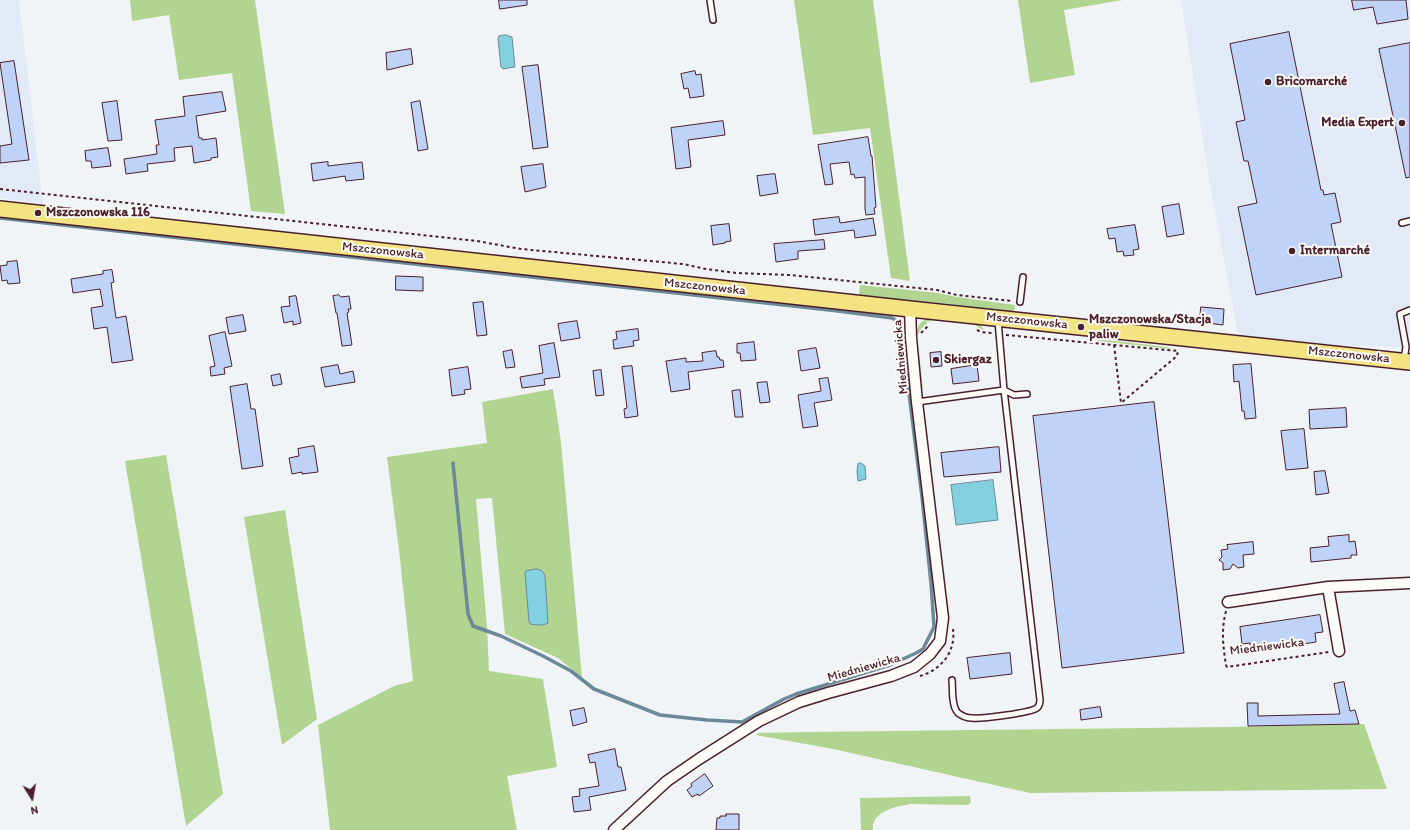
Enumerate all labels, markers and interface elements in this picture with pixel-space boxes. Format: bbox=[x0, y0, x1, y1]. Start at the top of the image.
place label: Bricomarché bbox=[1276, 74, 1347, 90]
marker: Bricomarché bbox=[1263, 77, 1273, 87]
place label: Media Expert bbox=[1321, 115, 1394, 131]
marker: Media Expert bbox=[1397, 118, 1407, 128]
place label: Mszczonowska 116 bbox=[46, 205, 150, 221]
marker: Mszczonowska 116 bbox=[33, 208, 43, 218]
street label: Mszczonowska bbox=[341, 239, 425, 263]
place label: Intermarché bbox=[1300, 243, 1370, 259]
marker: Intermarché bbox=[1287, 246, 1297, 256]
street label: Mszczonowska bbox=[663, 275, 747, 299]
street label: Mszczonowska bbox=[985, 309, 1069, 333]
place label: Mszczonowska/Stacja paliw bbox=[1089, 312, 1211, 343]
street label: Miedniewicka bbox=[890, 319, 912, 395]
marker: Mszczonowska/Stacja paliw bbox=[1076, 322, 1086, 332]
street label: Mszczonowska bbox=[1307, 343, 1391, 367]
place label: Skiergaz bbox=[944, 352, 992, 368]
marker: Skiergaz bbox=[931, 355, 941, 365]
street label: Miedniewicka bbox=[1229, 635, 1305, 659]
street label: Miedniewicka bbox=[826, 650, 902, 686]
north arrow bbox=[12, 778, 52, 818]
text: N bbox=[29, 803, 39, 817]

